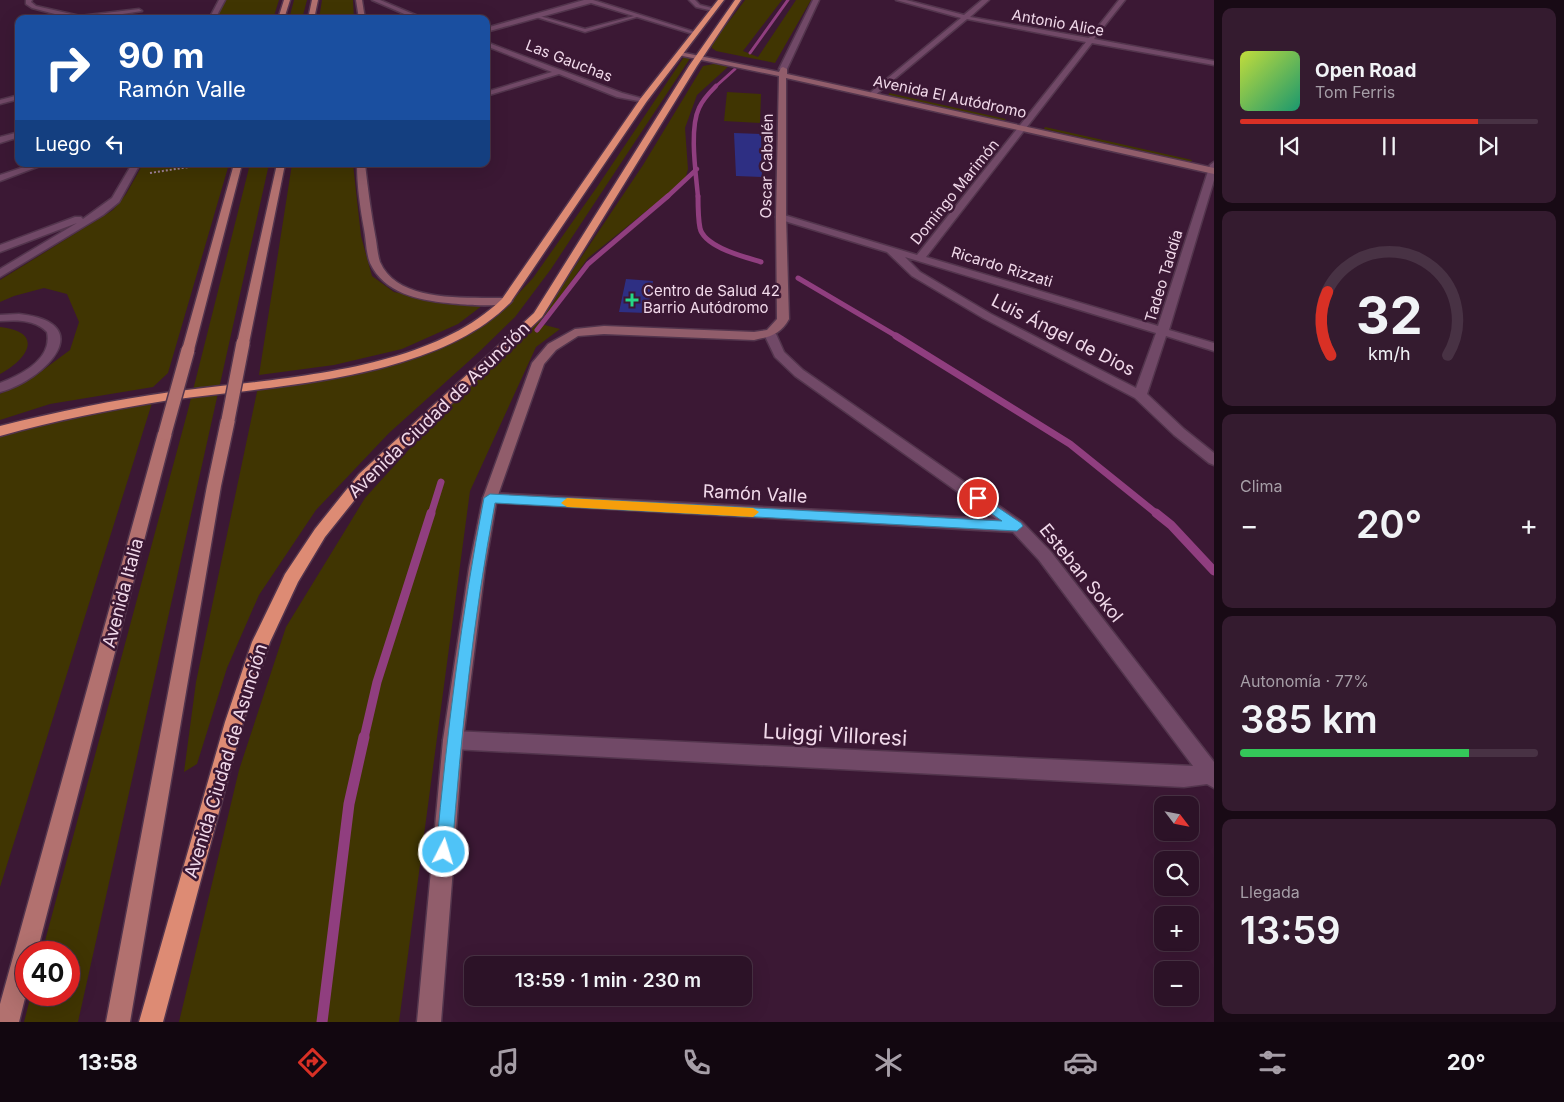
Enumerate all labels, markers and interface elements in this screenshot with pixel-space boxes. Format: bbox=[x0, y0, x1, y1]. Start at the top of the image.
street label: Antonio Alice bbox=[1010, 5, 1106, 40]
text: 90 m bbox=[118, 34, 205, 76]
icon: right bbox=[35, 35, 100, 100]
street label: Las Gauchas bbox=[523, 35, 615, 86]
text: Open Road bbox=[1315, 59, 1416, 82]
street label: Avenida El Autódromo bbox=[872, 71, 1028, 122]
text: Ramón Valle bbox=[118, 76, 246, 102]
text: Tom Ferris bbox=[1315, 82, 1395, 102]
street label: Oscar Cabalén bbox=[756, 113, 777, 219]
icon: left bbox=[101, 130, 129, 158]
icon: previous bbox=[1276, 132, 1304, 160]
icon: pause bbox=[1375, 132, 1403, 160]
icon: next bbox=[1474, 132, 1502, 160]
text: Luego bbox=[35, 133, 91, 156]
street label: Domingo Marimón bbox=[906, 135, 1003, 248]
street label: Tadeo Taddía bbox=[1140, 227, 1187, 324]
street label: Ricardo Rizzati bbox=[949, 242, 1055, 291]
place label: Centro de Salud 42 Barrio Autódromo bbox=[643, 281, 780, 317]
text: 32 bbox=[1356, 284, 1422, 347]
street label: Luis Ángel de Dios bbox=[988, 288, 1139, 380]
marker: Centro de Salud 42 Barrio Autódromo bbox=[625, 293, 639, 307]
street label: Avenida Ciudad de Asunción bbox=[344, 317, 534, 502]
text: km/h bbox=[1368, 343, 1410, 364]
text: Clima bbox=[1240, 476, 1282, 496]
pin bbox=[957, 477, 999, 519]
street label: Ramón Valle bbox=[702, 480, 808, 507]
icon: arrive bbox=[964, 484, 992, 512]
text: 20° bbox=[1356, 501, 1422, 547]
text: − bbox=[1240, 508, 1259, 542]
text: + bbox=[1519, 508, 1538, 542]
street label: Esteban Sokol bbox=[1035, 519, 1127, 626]
street label: Avenida Italia bbox=[98, 536, 147, 650]
street label: Avenida Ciudad de Asunción bbox=[180, 641, 271, 881]
text: Autonomía · 77% bbox=[1240, 671, 1369, 691]
text: 385 km bbox=[1240, 696, 1378, 742]
street label: Luiggi Villoresi bbox=[762, 718, 908, 751]
north arrow bbox=[1154, 796, 1199, 841]
map controls bbox=[1154, 796, 1199, 1006]
position arrow bbox=[417, 825, 469, 877]
button: search bbox=[1154, 851, 1199, 896]
text: Llegada bbox=[1240, 882, 1300, 902]
button: + bbox=[1154, 906, 1199, 951]
text: 13:59 bbox=[1240, 907, 1341, 953]
speed limit sign: 40 bbox=[15, 941, 80, 1006]
button: − bbox=[1154, 961, 1199, 1006]
text: 13:59 · 1 min · 230 m bbox=[515, 969, 701, 992]
icon: directions bbox=[295, 1045, 330, 1080]
icon: music bbox=[487, 1045, 522, 1080]
icon: phone bbox=[679, 1045, 714, 1080]
icon: climate bbox=[871, 1045, 906, 1080]
icon: car bbox=[1063, 1045, 1098, 1080]
icon: filters bbox=[1255, 1045, 1290, 1080]
text: 13:58 bbox=[78, 1049, 138, 1075]
text: 20° bbox=[1447, 1049, 1486, 1075]

